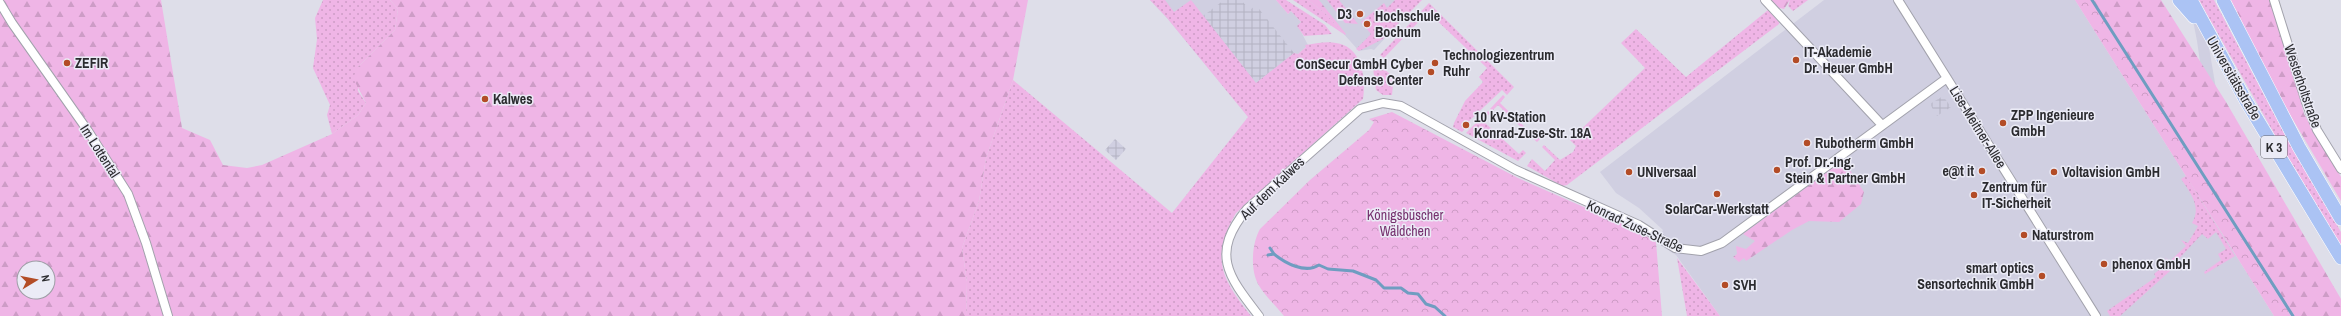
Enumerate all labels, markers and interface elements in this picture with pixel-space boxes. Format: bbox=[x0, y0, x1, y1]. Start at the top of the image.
place label: D3 bbox=[1337, 5, 1352, 23]
place label: Hochschule Bochum bbox=[1375, 7, 1440, 41]
marker: D3 bbox=[1355, 9, 1365, 19]
marker: Hochschule Bochum bbox=[1362, 19, 1372, 29]
street label: Universitätsstraße bbox=[2203, 33, 2265, 123]
street label: Westerholtstraße bbox=[2280, 42, 2326, 130]
place label: IT-Akademie Dr. Heuer GmbH bbox=[1804, 43, 1893, 77]
place label: Technologiezentrum Ruhr bbox=[1443, 46, 1554, 80]
place label: ZEFIR bbox=[75, 54, 109, 72]
place label: ConSecur GmbH Cyber Defense Center bbox=[1295, 55, 1424, 89]
marker: IT-Akademie Dr. Heuer GmbH bbox=[1791, 55, 1801, 65]
marker: ZEFIR bbox=[62, 58, 72, 68]
marker: Technologiezentrum Ruhr bbox=[1430, 58, 1440, 68]
marker: ConSecur GmbH Cyber Defense Center bbox=[1426, 67, 1436, 77]
street label: Lise-Meitner-Allee bbox=[1946, 82, 2010, 172]
place label: Kalwes bbox=[493, 90, 533, 108]
marker: Kalwes bbox=[480, 94, 490, 104]
place label: ZPP Ingenieure GmbH bbox=[2011, 106, 2094, 140]
place label: 10 kV-Station Konrad-Zuse-Str. 18A bbox=[1474, 108, 1592, 142]
marker: ZPP Ingenieure GmbH bbox=[1998, 118, 2008, 128]
marker: 10 kV-Station Konrad-Zuse-Str. 18A bbox=[1461, 120, 1471, 130]
street label: Im Lottental bbox=[76, 121, 124, 181]
place label: Rubotherm GmbH bbox=[1815, 134, 1914, 152]
road number: K 3 bbox=[2261, 136, 2287, 158]
marker: Rubotherm GmbH bbox=[1802, 138, 1812, 148]
street label: Auf dem Kalwes bbox=[1235, 153, 1308, 224]
place label: Prof. Dr.-Ing. Stein & Partner GmbH bbox=[1785, 153, 1906, 187]
place label: e@t it bbox=[1942, 162, 1974, 180]
place label: UNIversaal bbox=[1637, 163, 1696, 181]
place label: Voltavision GmbH bbox=[2062, 163, 2160, 181]
marker: Prof. Dr.-Ing. Stein & Partner GmbH bbox=[1772, 165, 1782, 175]
marker: e@t it bbox=[1977, 166, 1987, 176]
marker: UNIversaal bbox=[1624, 167, 1634, 177]
marker: Voltavision GmbH bbox=[2049, 167, 2059, 177]
place label: Zentrum für IT-Sicherheit bbox=[1982, 178, 2051, 212]
marker: SolarCar-Werkstatt bbox=[1712, 189, 1722, 199]
marker: Zentrum für IT-Sicherheit bbox=[1969, 190, 1979, 200]
street label: Konrad-Zuse-Straße bbox=[1584, 196, 1686, 256]
place label: SolarCar-Werkstatt bbox=[1665, 200, 1769, 218]
park label: Königsbüscher Wäldchen bbox=[1367, 206, 1443, 240]
place label: Naturstrom bbox=[2032, 226, 2094, 244]
marker: Naturstrom bbox=[2019, 230, 2029, 240]
place label: phenox GmbH bbox=[2112, 255, 2190, 273]
place label: smart optics Sensortechnik GmbH bbox=[1917, 259, 2034, 293]
marker: phenox GmbH bbox=[2099, 259, 2109, 269]
north arrow bbox=[16, 260, 56, 300]
marker: smart optics Sensortechnik GmbH bbox=[2037, 271, 2047, 281]
text: N bbox=[38, 274, 53, 283]
place label: SVH bbox=[1733, 276, 1757, 294]
marker: SVH bbox=[1720, 280, 1730, 290]

